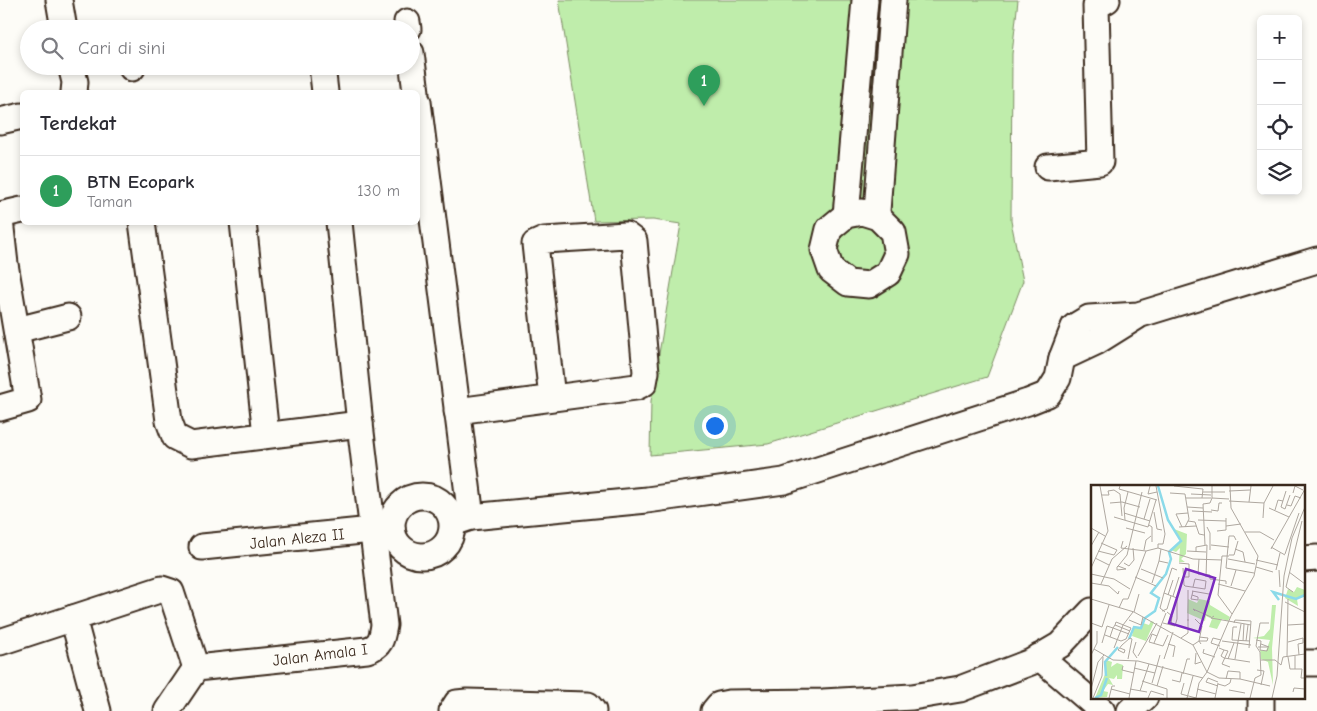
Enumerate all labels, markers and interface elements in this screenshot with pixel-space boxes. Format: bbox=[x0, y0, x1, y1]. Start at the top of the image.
map controls bbox=[1257, 15, 1302, 195]
button: + bbox=[1257, 15, 1302, 60]
search box bbox=[20, 20, 420, 75]
icon: search bbox=[38, 34, 66, 62]
text: Cari di sini bbox=[78, 37, 165, 59]
button: − bbox=[1257, 60, 1302, 105]
pin: 1 bbox=[688, 65, 720, 106]
button: locate bbox=[1257, 105, 1302, 150]
text: Terdekat bbox=[40, 111, 116, 135]
button: layers bbox=[1257, 150, 1302, 195]
text: BTN Ecopark bbox=[87, 171, 194, 193]
text: 1 bbox=[53, 182, 59, 200]
text: 130 m bbox=[357, 182, 400, 200]
text: Taman bbox=[87, 193, 132, 211]
your location bbox=[702, 413, 728, 439]
inset map bbox=[1091, 485, 1304, 698]
street label: Jalan Aleza II bbox=[249, 525, 345, 553]
street label: Jalan Amala I bbox=[272, 640, 369, 670]

